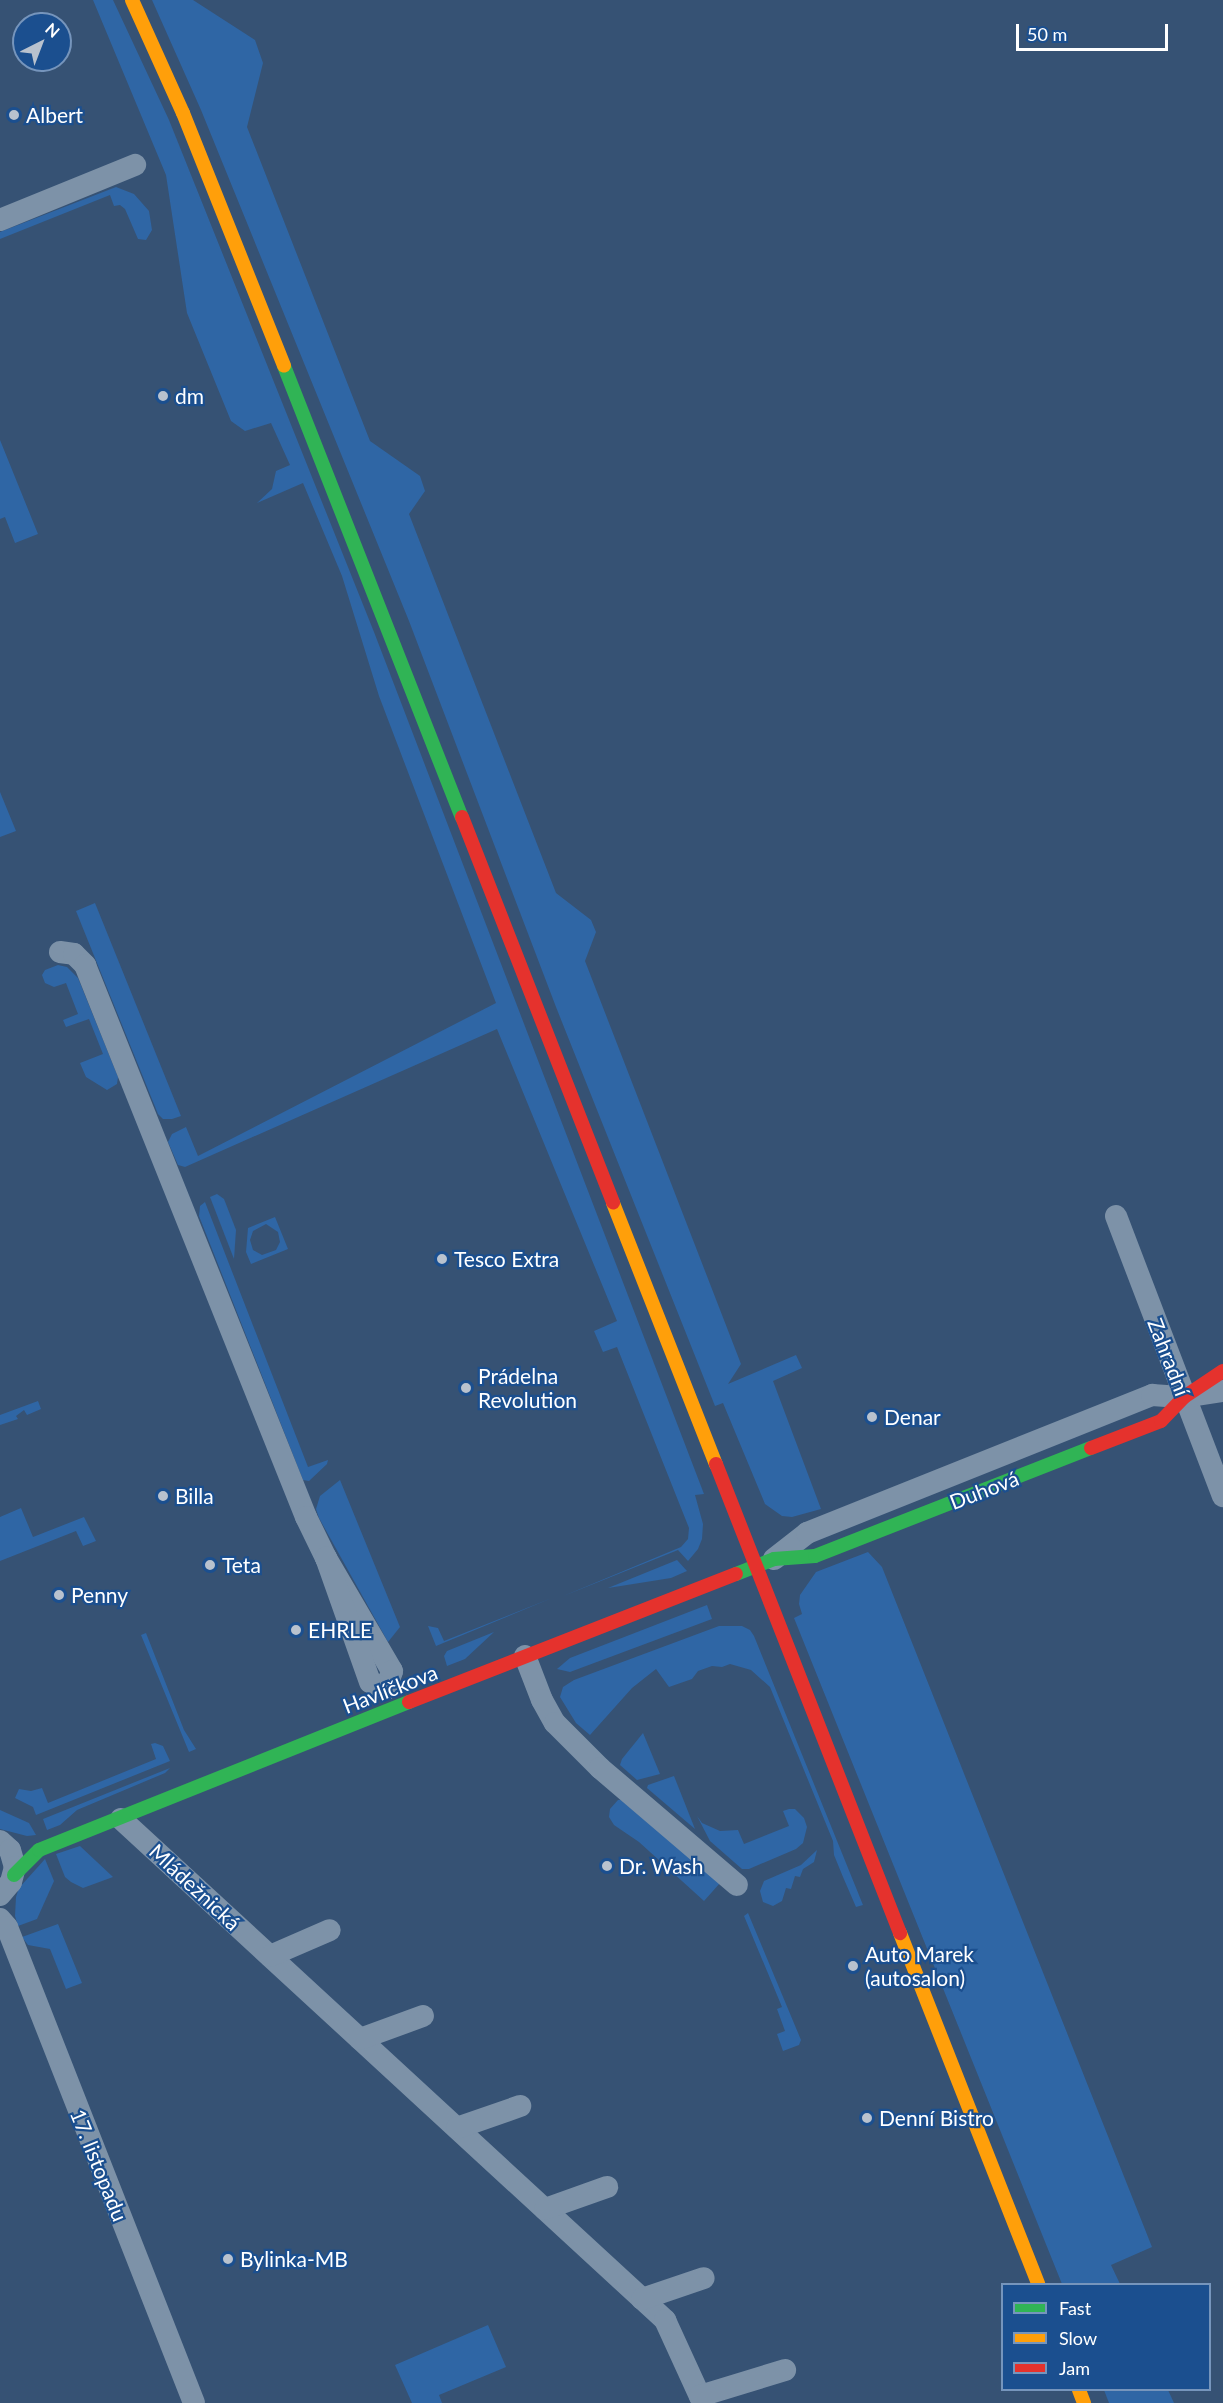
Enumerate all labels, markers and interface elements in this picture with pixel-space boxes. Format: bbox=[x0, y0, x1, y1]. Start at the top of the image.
north arrow bbox=[12, 12, 72, 72]
scale bar bbox=[1019, 12, 1170, 50]
text: N bbox=[42, 19, 64, 41]
text: 50 m bbox=[1027, 23, 1067, 45]
place label: Albert bbox=[26, 102, 83, 128]
marker: Albert bbox=[7, 108, 21, 122]
place label: dm bbox=[175, 383, 204, 409]
marker: dm bbox=[156, 389, 170, 403]
place label: Tesco Extra bbox=[454, 1246, 559, 1272]
marker: Tesco Extra bbox=[435, 1252, 449, 1266]
street label: Zahradní bbox=[1143, 1315, 1195, 1399]
place label: Prádelna Revolution bbox=[478, 1363, 577, 1413]
marker: Prádelna Revolution bbox=[459, 1381, 473, 1395]
place label: Denar bbox=[884, 1404, 941, 1430]
marker: Denar bbox=[865, 1410, 879, 1424]
street label: Duhová bbox=[946, 1465, 1022, 1515]
place label: Billa bbox=[175, 1483, 214, 1509]
marker: Billa bbox=[156, 1489, 170, 1503]
place label: Teta bbox=[222, 1552, 261, 1578]
marker: Teta bbox=[203, 1558, 217, 1572]
place label: Penny bbox=[71, 1582, 128, 1608]
marker: Penny bbox=[52, 1588, 66, 1602]
place label: EHRLE bbox=[308, 1617, 372, 1643]
marker: EHRLE bbox=[289, 1623, 303, 1637]
street label: Havlíčkova bbox=[339, 1659, 441, 1719]
street label: Mládežnická bbox=[144, 1839, 246, 1935]
place label: Dr. Wash bbox=[619, 1853, 704, 1879]
marker: Dr. Wash bbox=[600, 1859, 614, 1873]
place label: Auto Marek (autosalon) bbox=[865, 1941, 974, 1991]
marker: Auto Marek (autosalon) bbox=[846, 1959, 860, 1973]
street label: 17. listopadu bbox=[65, 2105, 133, 2225]
place label: Denní Bistro bbox=[879, 2105, 994, 2131]
marker: Denní Bistro bbox=[860, 2111, 874, 2125]
place label: Bylinka-MB bbox=[240, 2246, 348, 2272]
marker: Bylinka-MB bbox=[221, 2252, 235, 2266]
legend bbox=[1001, 2283, 1211, 2391]
text: Fast bbox=[1059, 2297, 1091, 2319]
text: Slow bbox=[1059, 2327, 1097, 2349]
text: Jam bbox=[1059, 2357, 1090, 2379]

